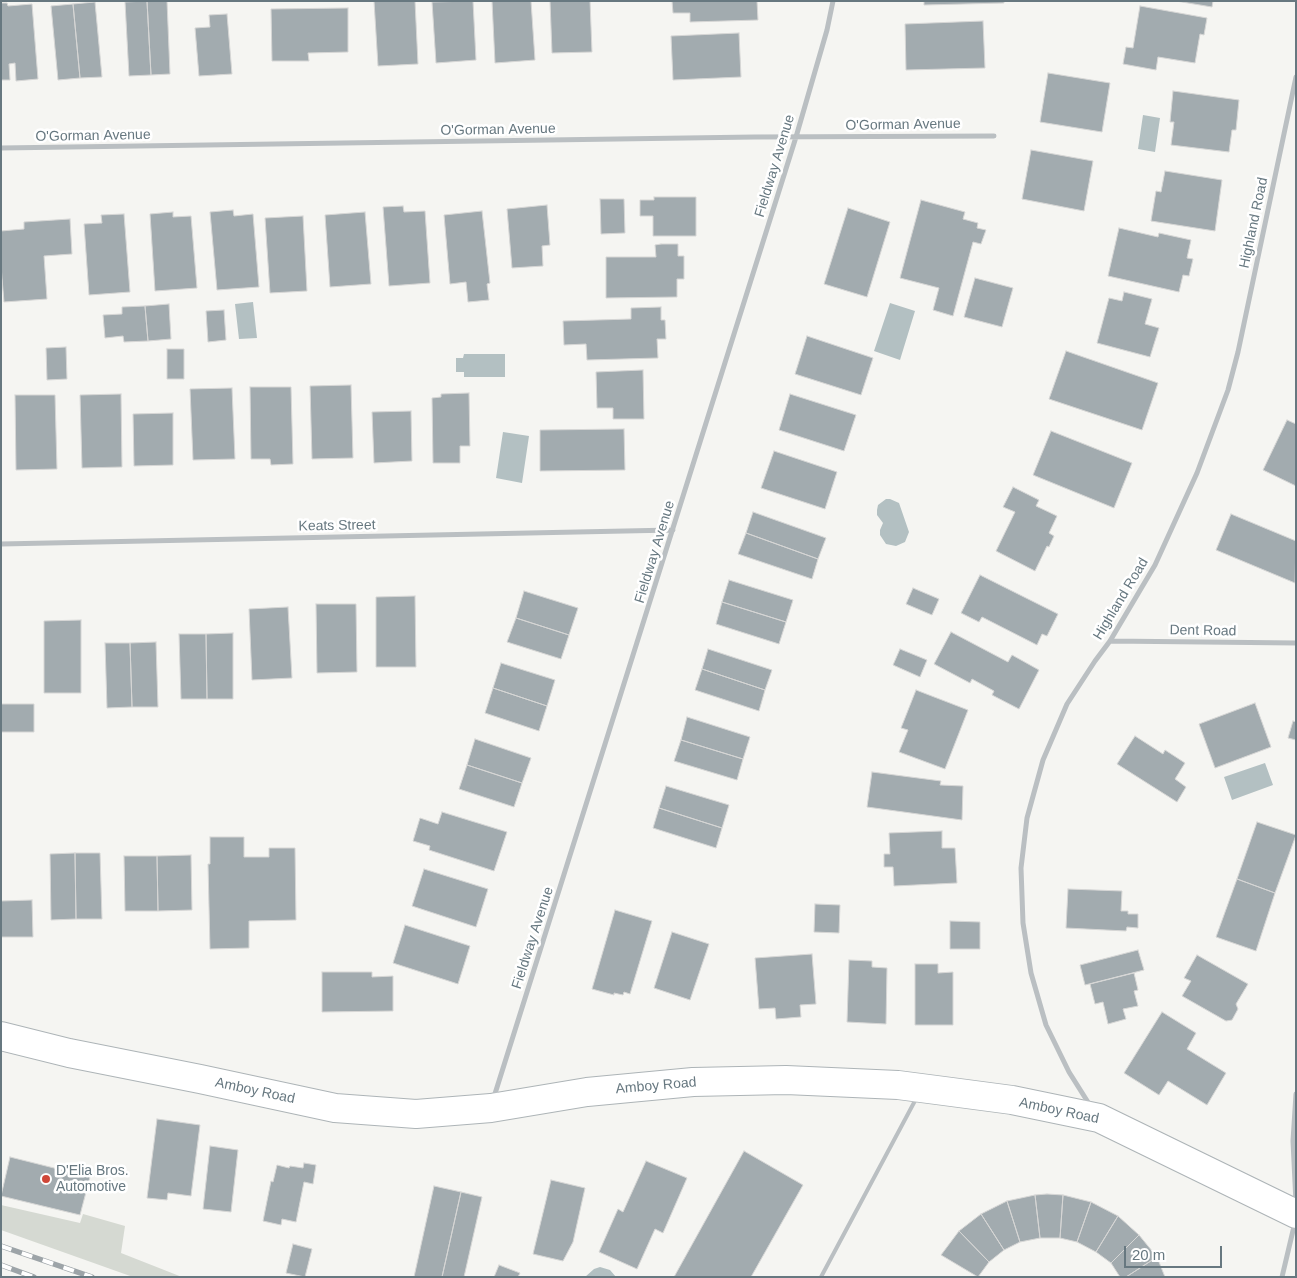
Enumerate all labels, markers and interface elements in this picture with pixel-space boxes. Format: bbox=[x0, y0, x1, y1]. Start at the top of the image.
street label: Fieldway Avenue bbox=[751, 113, 799, 219]
street label: O'Gorman Avenue bbox=[845, 116, 961, 134]
street label: O'Gorman Avenue bbox=[440, 121, 556, 139]
street label: O'Gorman Avenue bbox=[35, 127, 151, 145]
street label: Highland Road bbox=[1236, 176, 1272, 270]
street label: Fieldway Avenue bbox=[631, 499, 679, 605]
street label: Keats Street bbox=[298, 517, 376, 535]
street label: Highland Road bbox=[1090, 555, 1152, 643]
street label: Dent Road bbox=[1169, 622, 1237, 640]
street label: Fieldway Avenue bbox=[509, 885, 557, 991]
street label: Amboy Road bbox=[214, 1074, 296, 1108]
street label: Amboy Road bbox=[615, 1074, 697, 1098]
street label: Amboy Road bbox=[1018, 1094, 1100, 1128]
place label: D'Elia Bros. Automotive bbox=[56, 1163, 129, 1196]
marker: D'Elia Bros. Automotive bbox=[40, 1173, 52, 1185]
scale bar bbox=[1127, 1236, 1224, 1268]
text: 20 m bbox=[1132, 1246, 1165, 1263]

